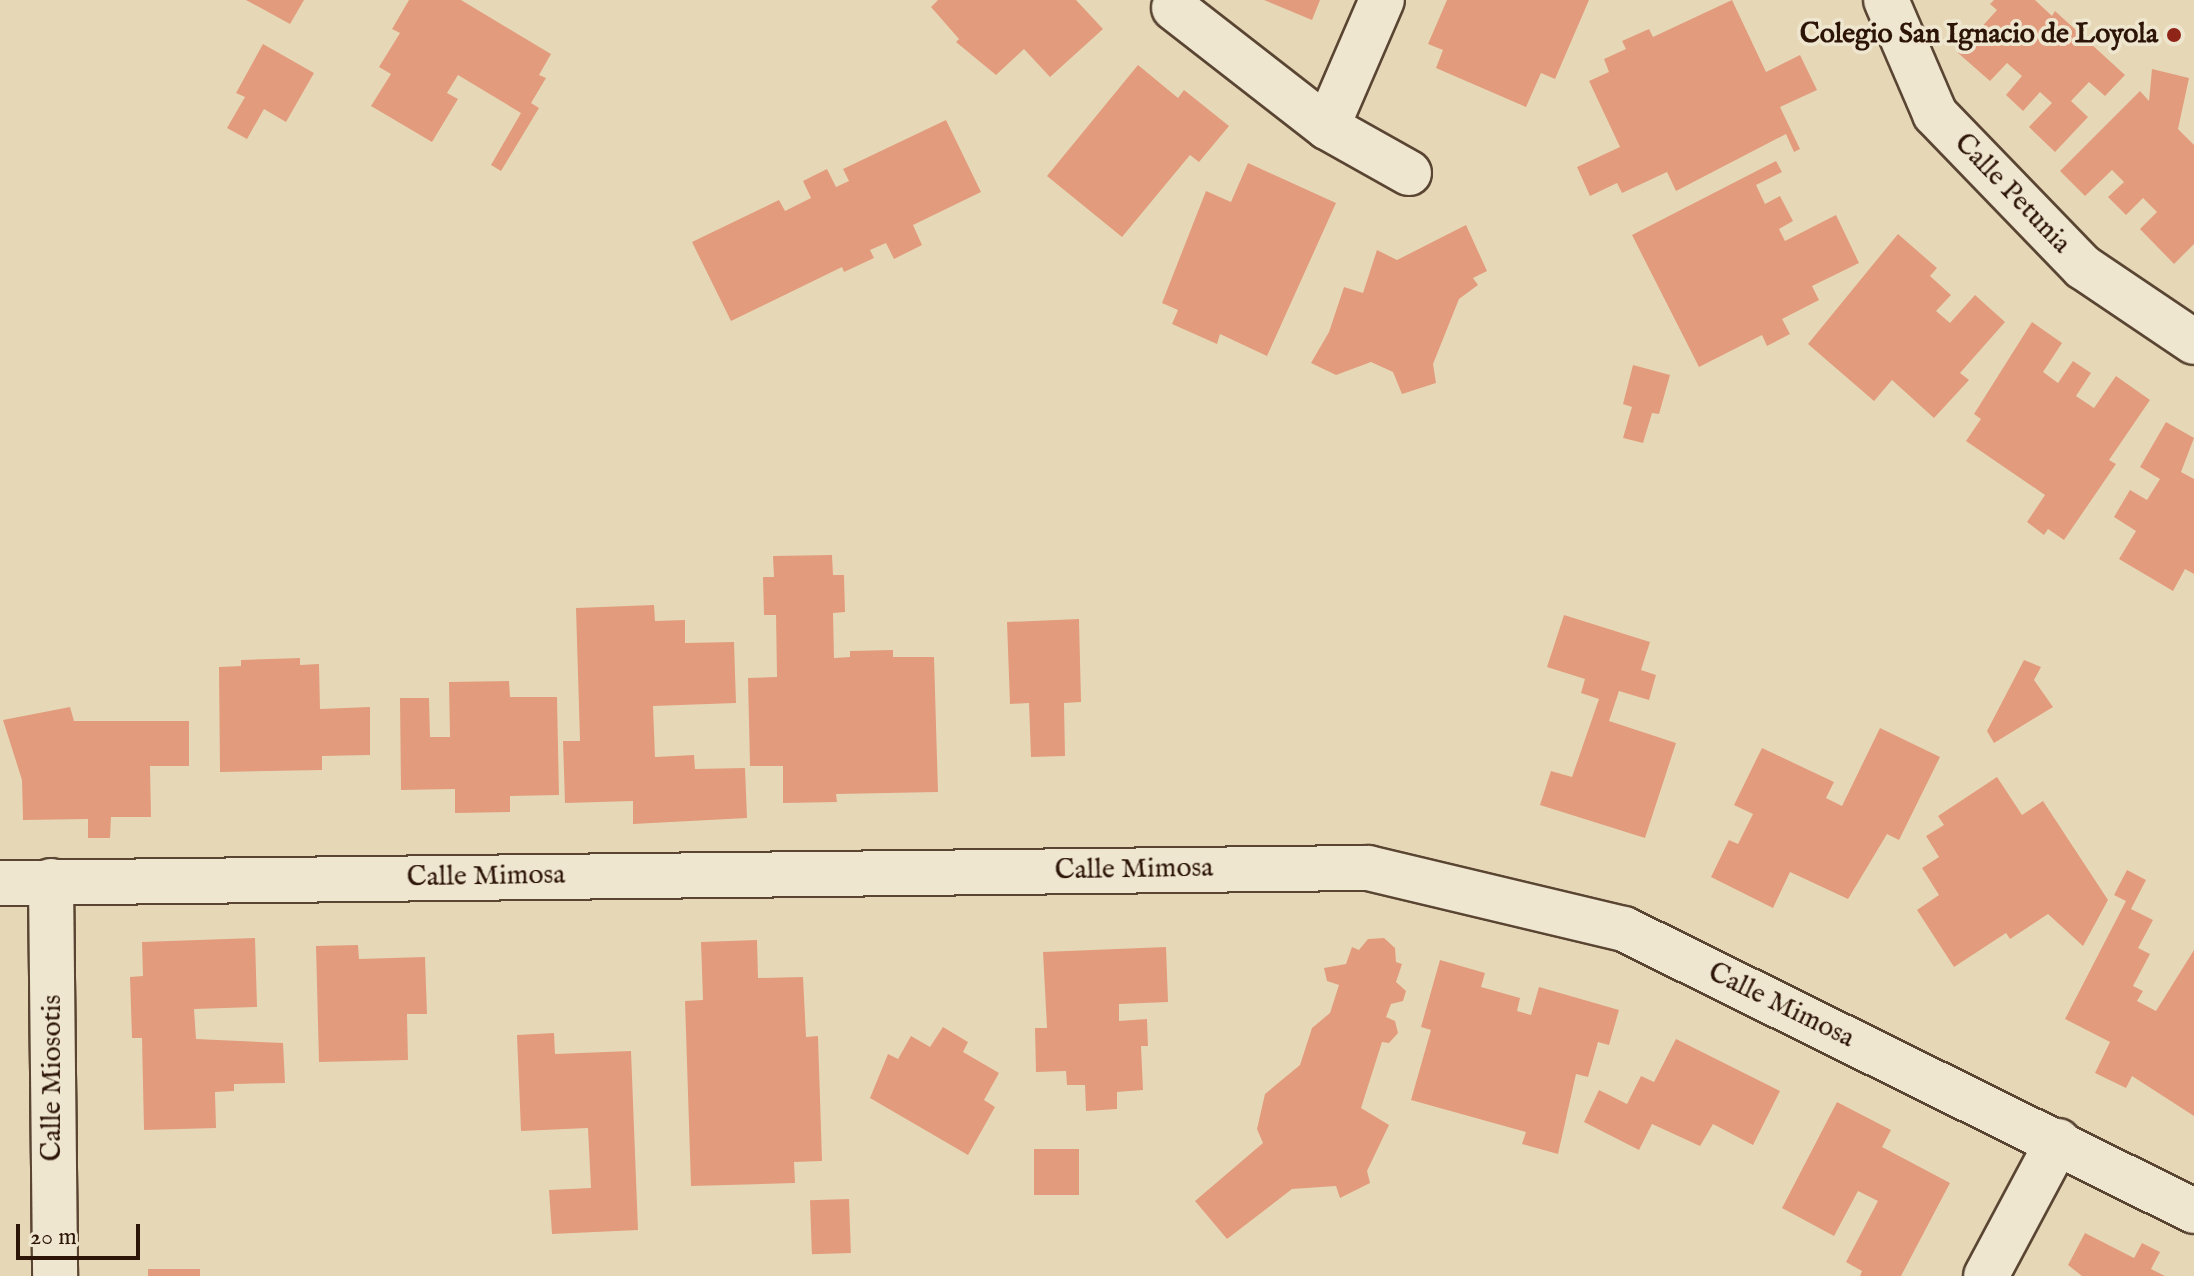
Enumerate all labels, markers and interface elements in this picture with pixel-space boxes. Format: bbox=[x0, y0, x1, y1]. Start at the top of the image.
place label: Colegio San Ignacio de Loyola bbox=[1800, 18, 2158, 52]
marker: Colegio San Ignacio de Loyola bbox=[2165, 26, 2183, 44]
street label: Calle Petunia bbox=[1947, 127, 2077, 261]
street label: Calle Mimosa bbox=[1054, 852, 1214, 888]
street label: Calle Mimosa bbox=[406, 859, 566, 895]
street label: Calle Mimosa bbox=[1702, 956, 1860, 1056]
street label: Calle Miosotis bbox=[36, 995, 70, 1161]
scale bar bbox=[20, 1208, 144, 1258]
text: 20 m bbox=[30, 1222, 77, 1253]

